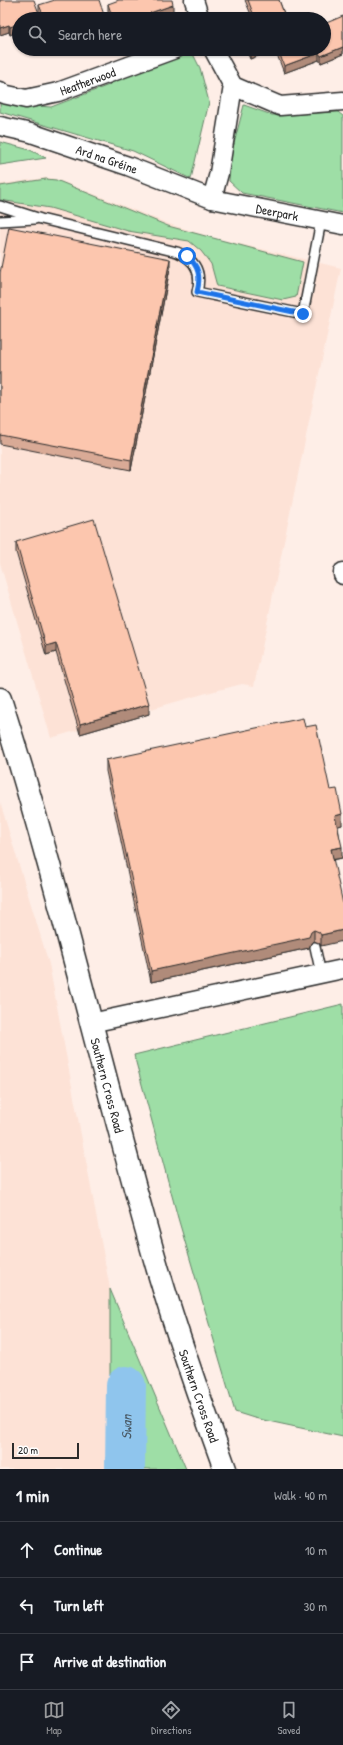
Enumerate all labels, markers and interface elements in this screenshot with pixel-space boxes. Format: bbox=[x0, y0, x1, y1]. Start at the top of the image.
search box bbox=[12, 12, 331, 56]
icon: search bbox=[26, 23, 48, 45]
text: Search here bbox=[58, 24, 122, 45]
street label: Heatherwood bbox=[57, 63, 118, 100]
street label: Ard na Gréine bbox=[74, 140, 140, 178]
street label: Deerpark bbox=[255, 199, 301, 225]
route start bbox=[178, 247, 196, 265]
route end bbox=[294, 305, 312, 323]
street label: Southern Cross Road bbox=[86, 1036, 129, 1135]
street label: Southern Cross Road bbox=[175, 1347, 224, 1445]
water label: Swan bbox=[116, 1413, 135, 1439]
scale bar bbox=[12, 1441, 79, 1460]
text: 20 m bbox=[18, 1443, 38, 1457]
text: 1 min bbox=[16, 1484, 49, 1507]
text: Walk · 40 m bbox=[274, 1486, 327, 1504]
icon: ahead bbox=[16, 1539, 38, 1561]
text: Continue bbox=[54, 1539, 102, 1560]
text: 10 m bbox=[305, 1541, 327, 1559]
icon: left bbox=[16, 1595, 38, 1617]
text: Turn left bbox=[54, 1595, 104, 1616]
text: 30 m bbox=[304, 1597, 327, 1615]
icon: arrive bbox=[16, 1651, 38, 1673]
text: Arrive at destination bbox=[54, 1651, 166, 1672]
tab: Map bbox=[43, 1699, 65, 1737]
tab: Directions bbox=[151, 1699, 192, 1737]
tab: Saved bbox=[278, 1699, 300, 1737]

